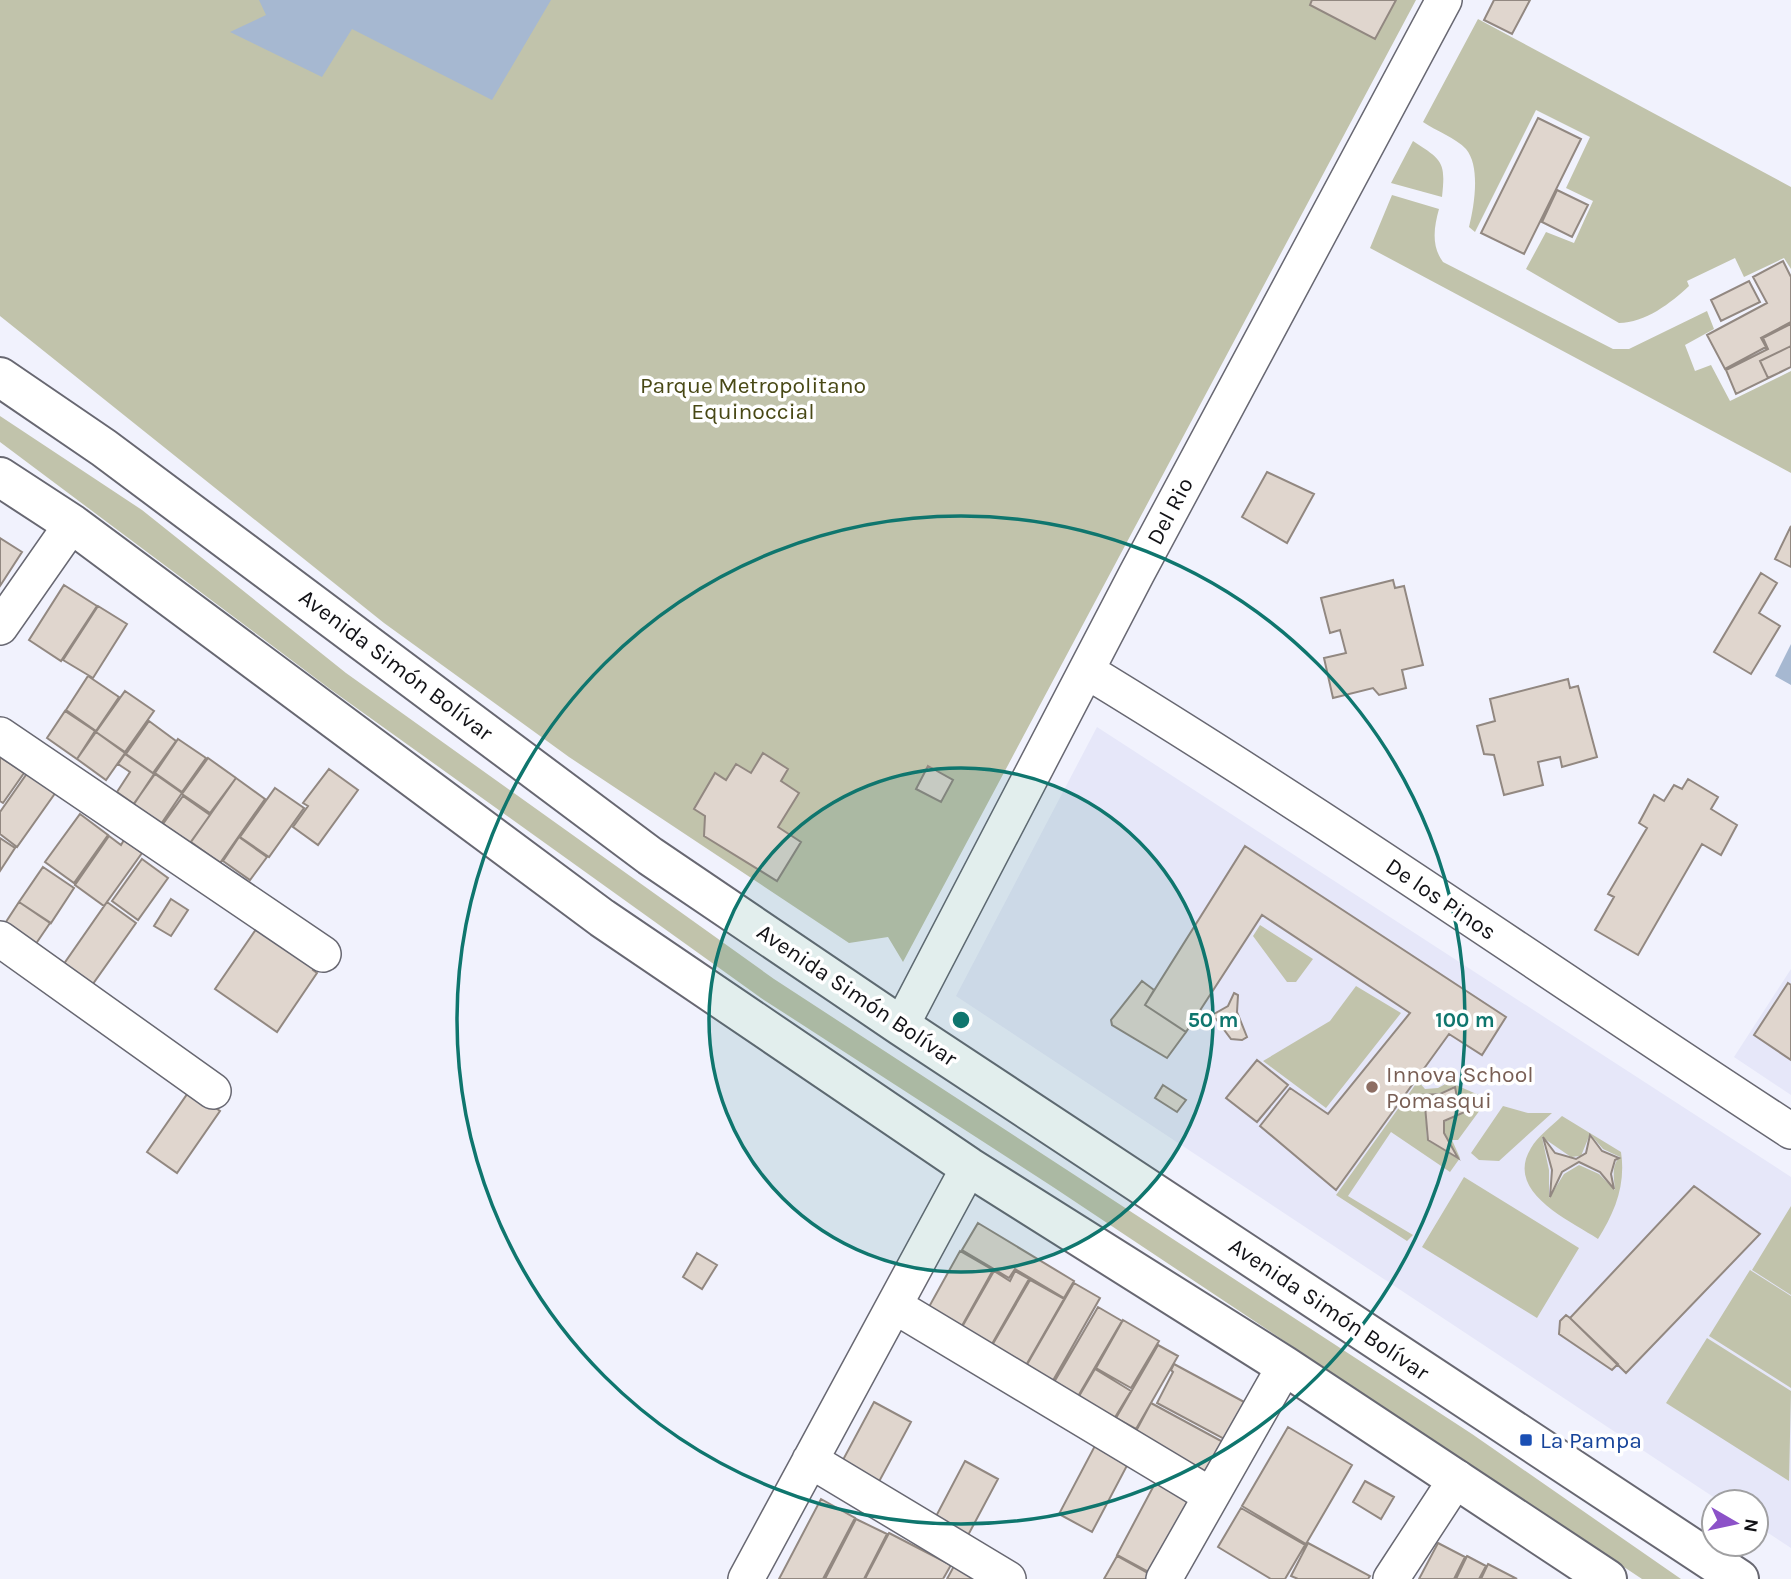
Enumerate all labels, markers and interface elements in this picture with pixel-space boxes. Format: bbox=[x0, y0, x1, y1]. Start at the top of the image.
park label: Parque Metropolitano Equinoccial bbox=[640, 372, 866, 425]
street label: Del Rio bbox=[1141, 473, 1199, 549]
street label: Avenida Simón Bolívar bbox=[294, 583, 499, 747]
street label: De los Pinos bbox=[1381, 852, 1501, 946]
street label: Avenida Simón Bolívar bbox=[752, 918, 963, 1072]
centre of rings bbox=[949, 1008, 973, 1032]
text: 50 m bbox=[1188, 1008, 1238, 1032]
text: 100 m bbox=[1435, 1008, 1495, 1032]
place label: Innova School Pomasqui bbox=[1386, 1061, 1534, 1114]
marker: Innova School Pomasqui bbox=[1364, 1079, 1380, 1095]
street label: Avenida Simón Bolívar bbox=[1224, 1232, 1435, 1386]
place label: La Pampa bbox=[1540, 1427, 1642, 1454]
marker: La Pampa bbox=[1518, 1432, 1534, 1448]
north arrow bbox=[1700, 1488, 1770, 1558]
text: N bbox=[1739, 1517, 1763, 1534]

